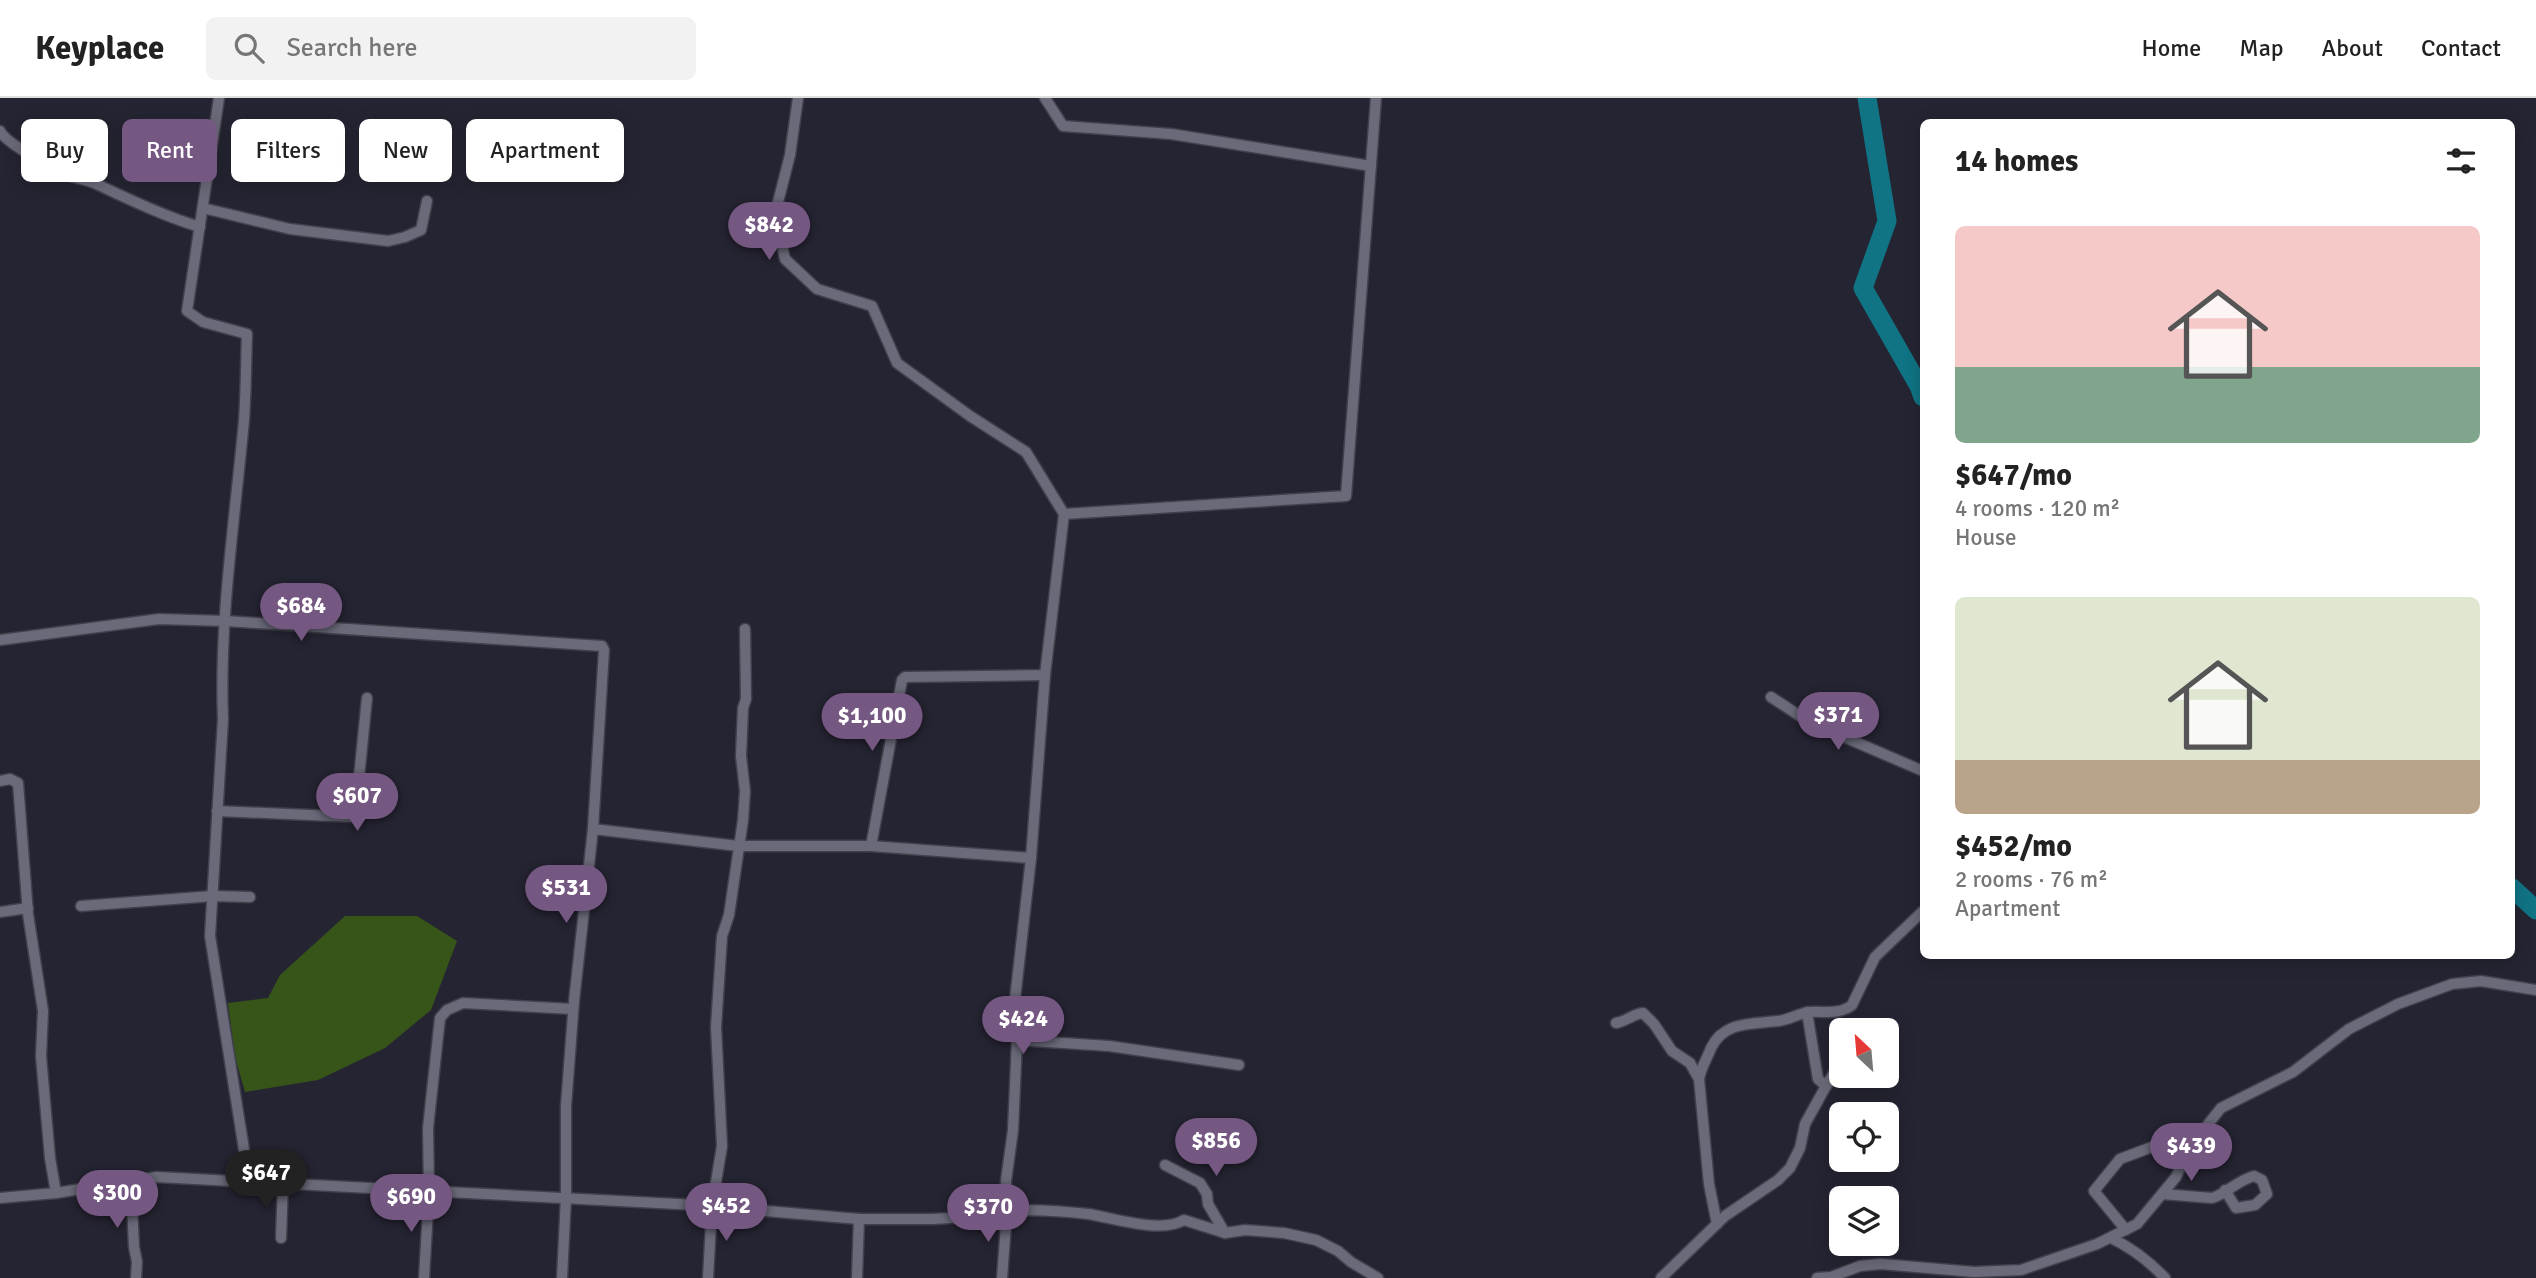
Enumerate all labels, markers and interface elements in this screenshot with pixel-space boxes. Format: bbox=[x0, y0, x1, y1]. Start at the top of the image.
search box bbox=[206, 17, 696, 80]
text: Keyplace bbox=[35, 28, 164, 69]
icon: search bbox=[230, 29, 268, 67]
text: Search here bbox=[286, 32, 418, 64]
text: Home bbox=[2141, 33, 2201, 63]
text: Map bbox=[2239, 33, 2284, 63]
text: About bbox=[2322, 33, 2383, 63]
text: Contact bbox=[2421, 33, 2501, 63]
chip: Buy bbox=[21, 119, 108, 182]
chip: Rent bbox=[122, 119, 217, 182]
chip: Filters bbox=[231, 119, 345, 182]
chip: New bbox=[359, 119, 452, 182]
chip: Apartment bbox=[466, 119, 624, 182]
icon: filters bbox=[2442, 142, 2480, 180]
text: 14 homes bbox=[1955, 143, 2078, 180]
pin: $842 bbox=[728, 202, 810, 262]
text: $842 bbox=[744, 210, 794, 239]
icon: home bbox=[2155, 271, 2281, 397]
text: $647/mo bbox=[1955, 457, 2072, 494]
text: 4 rooms · 120 m² bbox=[1955, 494, 2120, 523]
text: House bbox=[1955, 523, 2017, 552]
pin: $684 bbox=[260, 584, 342, 643]
text: $684 bbox=[276, 591, 326, 620]
icon: home bbox=[2155, 642, 2281, 768]
pin: $371 bbox=[1797, 692, 1879, 752]
pin: $1,100 bbox=[815, 694, 929, 753]
text: $371 bbox=[1813, 700, 1863, 729]
text: $1,100 bbox=[838, 701, 906, 730]
pin: $607 bbox=[316, 774, 398, 833]
text: $607 bbox=[332, 781, 382, 810]
text: $452/mo bbox=[1955, 828, 2072, 865]
text: 2 rooms · 76 m² bbox=[1955, 865, 2108, 894]
pin: $531 bbox=[525, 866, 607, 925]
text: $531 bbox=[541, 873, 591, 902]
text: Apartment bbox=[1955, 894, 2060, 923]
pin: $424 bbox=[982, 996, 1064, 1056]
text: $424 bbox=[998, 1004, 1048, 1033]
north arrow bbox=[1829, 1018, 1899, 1088]
map controls bbox=[1829, 1018, 1899, 1256]
button: locate bbox=[1829, 1102, 1899, 1172]
pin: $856 bbox=[1175, 1118, 1257, 1178]
pin: $439 bbox=[2150, 1124, 2232, 1183]
text: $856 bbox=[1191, 1126, 1241, 1155]
text: $439 bbox=[2166, 1131, 2216, 1160]
pin: $647 bbox=[225, 1150, 307, 1210]
text: $647 bbox=[241, 1158, 291, 1187]
pin: $300 bbox=[76, 1170, 158, 1230]
pin: $690 bbox=[370, 1174, 452, 1234]
text: $300 bbox=[92, 1178, 142, 1207]
text: $690 bbox=[386, 1182, 436, 1211]
pin: $452 bbox=[685, 1184, 767, 1243]
pin: $370 bbox=[947, 1184, 1029, 1244]
button: layers bbox=[1829, 1186, 1899, 1256]
text: $452 bbox=[701, 1191, 751, 1220]
text: $370 bbox=[963, 1192, 1013, 1221]

